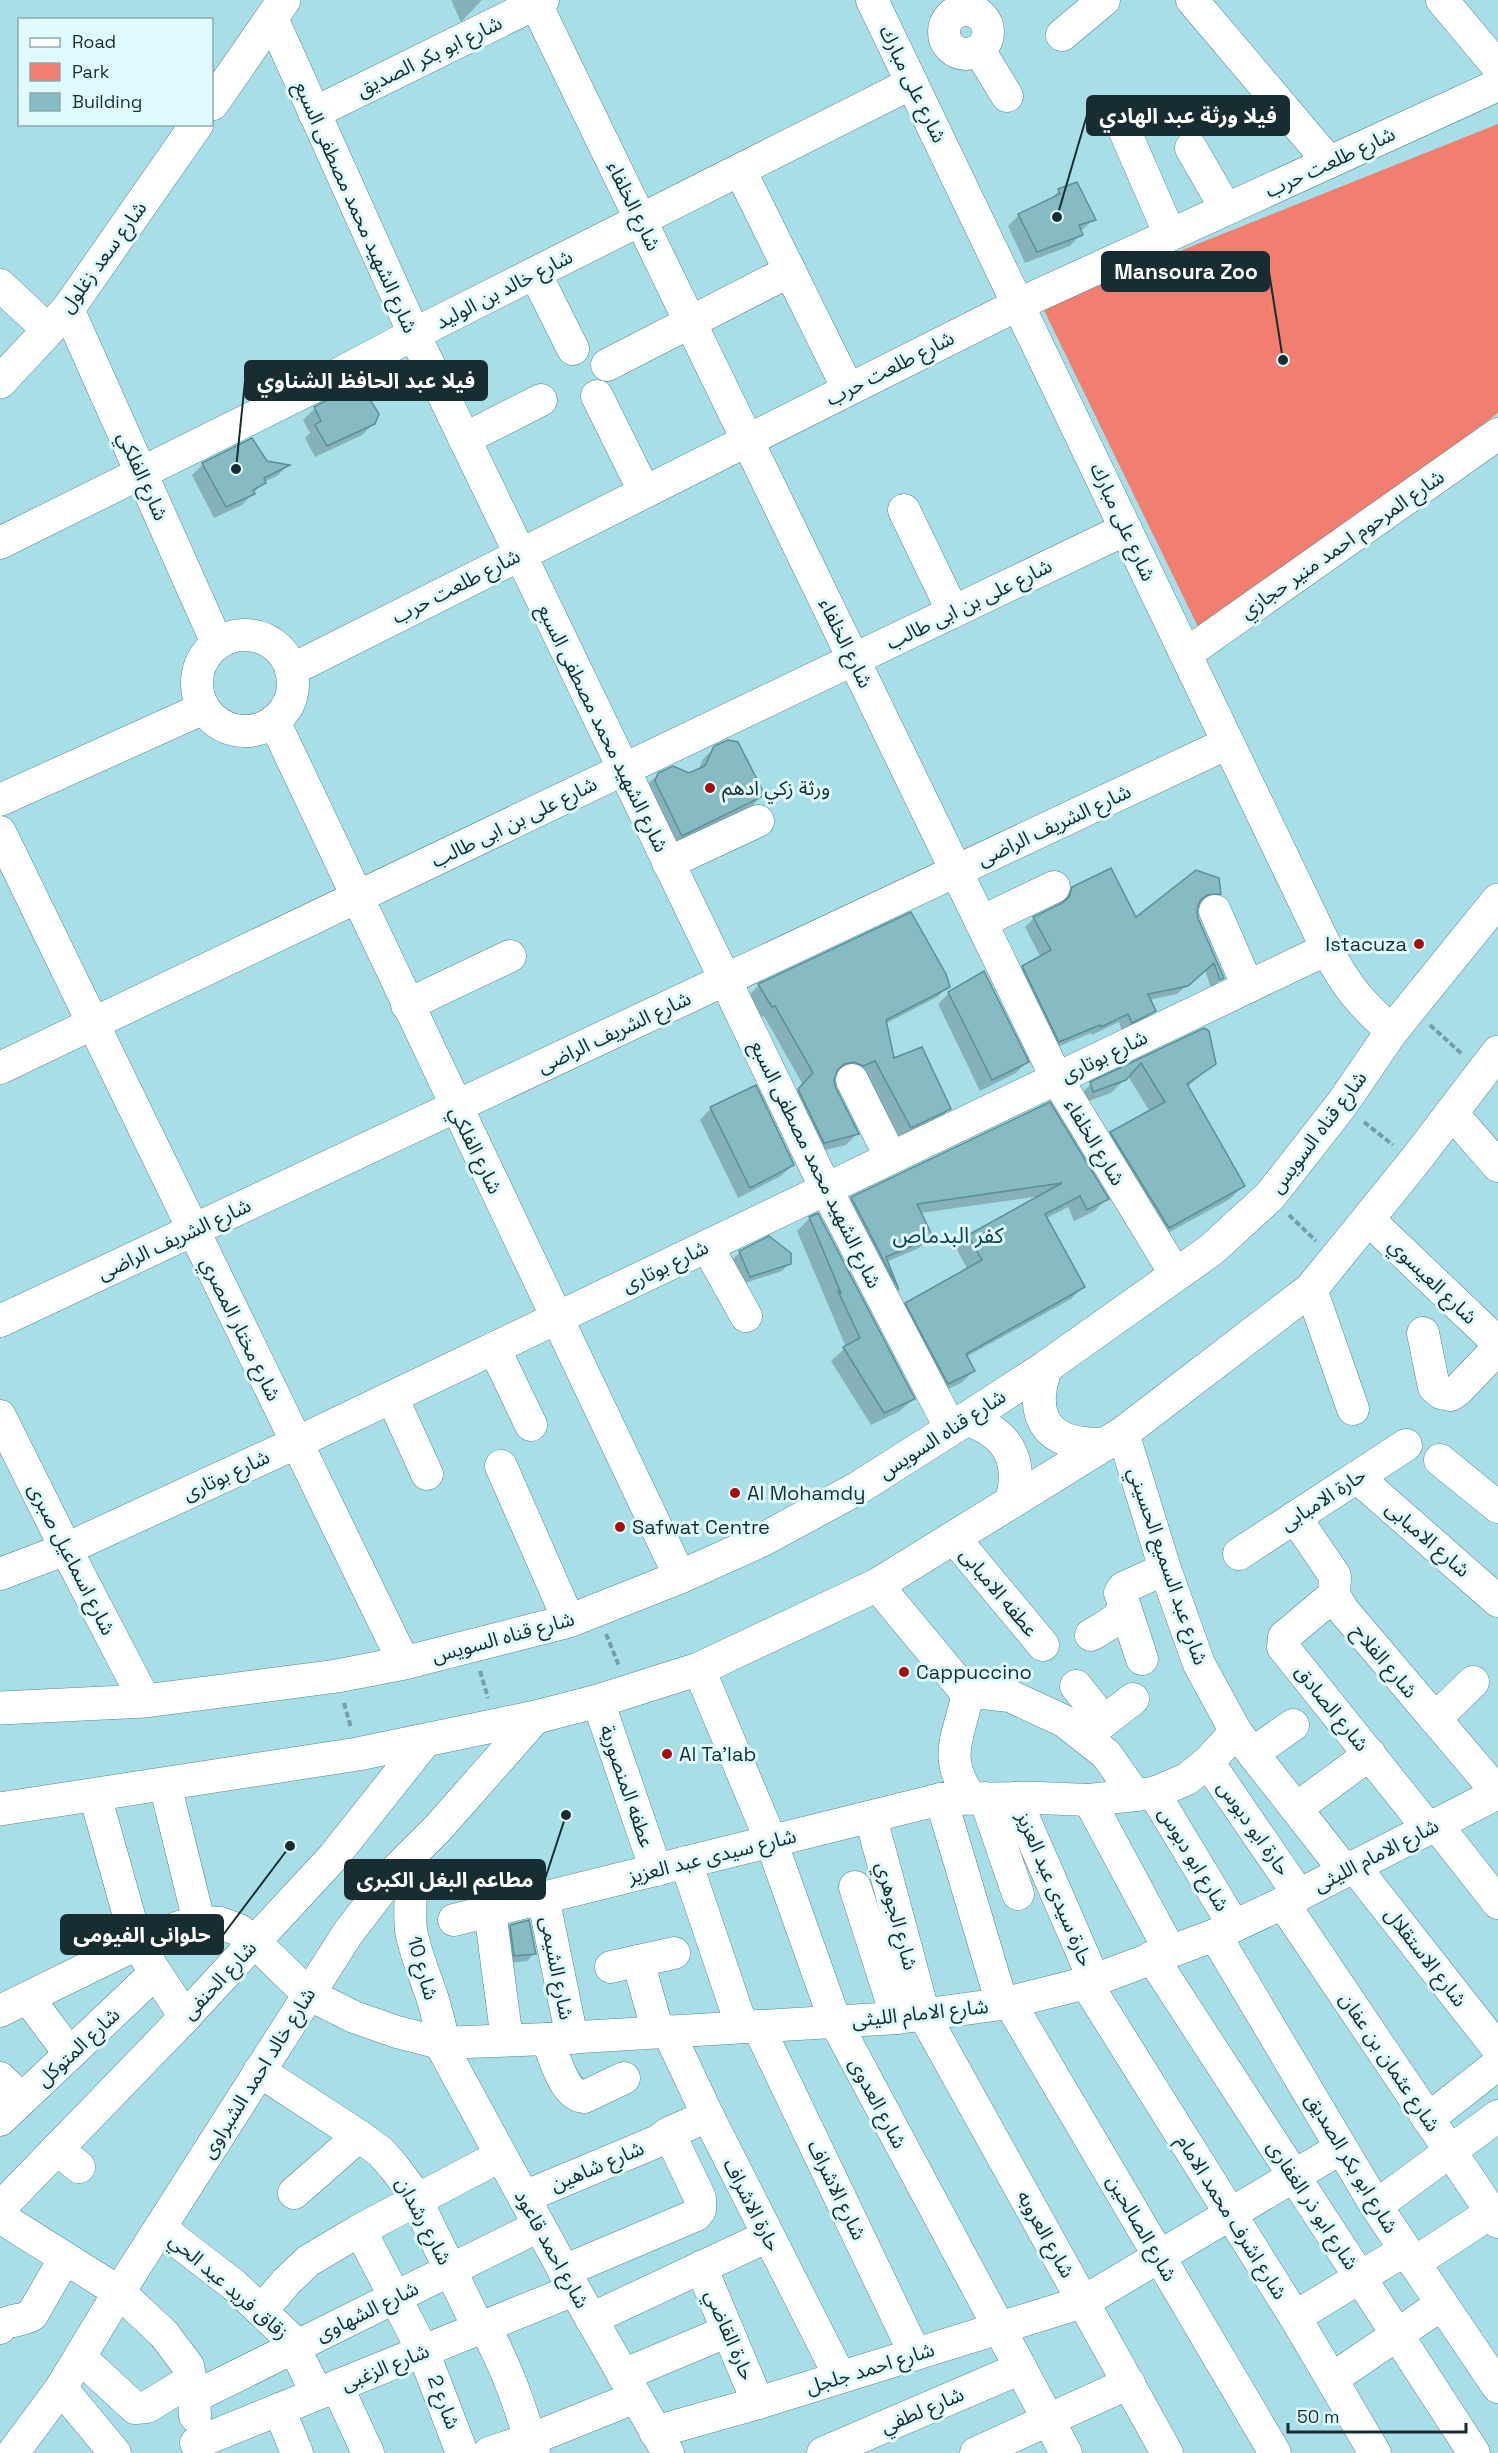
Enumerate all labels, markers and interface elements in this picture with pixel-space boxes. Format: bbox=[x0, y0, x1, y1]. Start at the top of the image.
street label: شارع ابو بكر الصديق bbox=[352, 9, 507, 104]
legend bbox=[18, 18, 213, 126]
street label: شارع على مبارك bbox=[872, 21, 953, 148]
text: Road bbox=[72, 30, 116, 53]
text: Park bbox=[72, 60, 110, 83]
street label: شارع الشهيد محمد مصطفى السبع bbox=[287, 77, 423, 338]
text: Building bbox=[72, 90, 142, 113]
callout: فيلا ورثة عبد الهادي bbox=[1087, 96, 1289, 135]
text: فيلا ورثة عبد الهادي bbox=[1099, 102, 1277, 133]
street label: شارع طلعت حرب bbox=[1261, 120, 1400, 205]
street label: شارع الخلفاء bbox=[599, 157, 667, 256]
street label: شارع سعد زغلول bbox=[54, 196, 154, 319]
street label: شارع خالد بن الوليد bbox=[431, 243, 578, 337]
callout: Mansoura Zoo bbox=[1102, 252, 1269, 291]
text: Mansoura Zoo bbox=[1114, 258, 1258, 285]
street label: شارع طلعت حرب bbox=[821, 324, 959, 413]
callout: فيلا عبد الحافظ الشناوي bbox=[245, 361, 487, 400]
text: فيلا عبد الحافظ الشناوي bbox=[257, 367, 475, 398]
street label: شارع الفلكي bbox=[109, 427, 174, 526]
street label: شارع على مبارك bbox=[1082, 459, 1162, 586]
street label: شارع المرحوم احمد منير حجازي bbox=[1235, 464, 1451, 627]
street label: شارع طلعت حرب bbox=[387, 542, 525, 631]
street label: شارع على بن ابى طالب bbox=[882, 553, 1057, 657]
street label: شارع الخلفاء bbox=[811, 594, 879, 693]
street label: شارع الشهيد محمد مصطفى السبع bbox=[530, 600, 675, 857]
street label: شارع على بن ابى طالب bbox=[427, 771, 602, 875]
place label: ورثة زكي ادهم bbox=[722, 775, 830, 804]
street label: شارع الشريف الراضى bbox=[973, 778, 1136, 874]
marker: ورثة زكي ادهم bbox=[703, 781, 717, 795]
place label: Istacuza bbox=[1325, 931, 1407, 957]
marker: Istacuza bbox=[1412, 937, 1426, 951]
street label: شارع الشريف الراضى bbox=[533, 985, 696, 1081]
street label: شارع بوتارى bbox=[1056, 1024, 1152, 1090]
street label: شارع الشهيد محمد مصطفى السبع bbox=[743, 1036, 888, 1293]
street label: شارع قناه السويس bbox=[1263, 1066, 1374, 1200]
street label: شارع الخلفاء bbox=[1057, 1094, 1131, 1191]
street label: شارع الفلكي bbox=[441, 1102, 508, 1199]
street label: شارع الشريف الراضى bbox=[93, 1192, 256, 1288]
district label: كفر البدماص bbox=[892, 1221, 1005, 1249]
street label: شارع العيسوي bbox=[1381, 1232, 1483, 1332]
street label: شارع بوتارى bbox=[617, 1234, 713, 1300]
street label: شارع مختار المصري bbox=[193, 1253, 287, 1406]
street label: شارع قناه السويس bbox=[873, 1383, 1012, 1487]
street label: شارع بوتارى bbox=[178, 1444, 275, 1508]
street label: حارة الامبابى bbox=[1275, 1462, 1371, 1536]
street label: شارع عبد السميع الحسيني bbox=[1119, 1464, 1214, 1669]
street label: شارع اسماعيل صبرى bbox=[21, 1479, 122, 1640]
place label: Al Mohamdy bbox=[747, 1480, 865, 1506]
marker: Al Mohamdy bbox=[728, 1486, 742, 1500]
street label: شارع الامبابى bbox=[1379, 1495, 1476, 1584]
place label: Safwat Centre bbox=[632, 1514, 770, 1540]
marker: Safwat Centre bbox=[613, 1520, 627, 1534]
street label: عطفه الامبابى bbox=[954, 1542, 1044, 1642]
street label: شارع قناه السويس bbox=[429, 1605, 578, 1670]
street label: شارع الفلاح bbox=[1345, 1619, 1423, 1705]
place label: Cappuccino bbox=[916, 1659, 1032, 1685]
street label: شارع الصادق bbox=[1288, 1659, 1375, 1758]
marker: Cappuccino bbox=[897, 1665, 911, 1679]
street label: عطفه المنصورية bbox=[594, 1721, 660, 1851]
place label: Al Ta'lab bbox=[679, 1741, 756, 1767]
marker: Al Ta'lab bbox=[660, 1747, 674, 1761]
street label: حارة ابو دبوس bbox=[1212, 1775, 1296, 1881]
street label: شارع ابو دبوس bbox=[1151, 1802, 1235, 1917]
street label: حارة سيدى عبد العزيز bbox=[1010, 1807, 1099, 1970]
street label: شارع الامام الليثى bbox=[1309, 1812, 1444, 1900]
street label: شارع سيدى عبد العزيز bbox=[624, 1823, 799, 1892]
street label: شارع الجوهري bbox=[868, 1859, 924, 1974]
callout: مطاعم البغل الكبرى bbox=[345, 1860, 545, 1899]
text: مطاعم البغل الكبرى bbox=[357, 1866, 533, 1895]
street label: شارع الاستقلال bbox=[1377, 1902, 1473, 2013]
street label: شارع الشيمى bbox=[532, 1914, 580, 2022]
callout: حلوانى الفيومى bbox=[61, 1915, 223, 1954]
text: حلوانى الفيومى bbox=[73, 1921, 211, 1948]
street label: شارع 10 bbox=[400, 1933, 444, 2004]
street label: شارع الحنفى bbox=[176, 1935, 263, 2026]
street label: شارع خالد احمد الشبراوى bbox=[195, 1983, 323, 2164]
street label: شارع عثمان بن عفان bbox=[1332, 1987, 1446, 2138]
street label: شارع الامام الليثى bbox=[850, 1993, 990, 2035]
street label: شارع المتوكل bbox=[31, 2002, 127, 2094]
street label: شارع العدوى bbox=[841, 2053, 913, 2154]
street label: شارع ابو بكر الصديق bbox=[1298, 2088, 1404, 2239]
street label: شارع اشرف محمد الامام bbox=[1169, 2130, 1293, 2305]
street label: شارع شاهين bbox=[546, 2135, 649, 2199]
street label: شارع ابو ذر الغفارى bbox=[1260, 2135, 1365, 2276]
street label: شارع الاشراف bbox=[800, 2136, 872, 2245]
street label: حارة الاشراف bbox=[717, 2154, 787, 2256]
street label: شارع الصالحين bbox=[1099, 2170, 1183, 2287]
street label: شارع رشدان bbox=[388, 2173, 458, 2270]
street label: شارع احمد قاعود bbox=[507, 2185, 595, 2314]
street label: شارع العروبه bbox=[1009, 2186, 1081, 2283]
street label: زقاق فريد عبد الحي bbox=[162, 2227, 294, 2347]
street label: شارع الشهاوى bbox=[311, 2275, 424, 2349]
street label: حارة القاضي bbox=[697, 2286, 761, 2385]
street label: شارع احمد جلجل bbox=[803, 2336, 938, 2402]
street label: شارع الزغبى bbox=[337, 2338, 434, 2398]
street label: شارع 2 bbox=[420, 2371, 466, 2434]
street label: شارع لطفي bbox=[876, 2381, 969, 2442]
scale bar bbox=[1288, 2396, 1466, 2434]
text: 50 m bbox=[1297, 2405, 1339, 2428]

